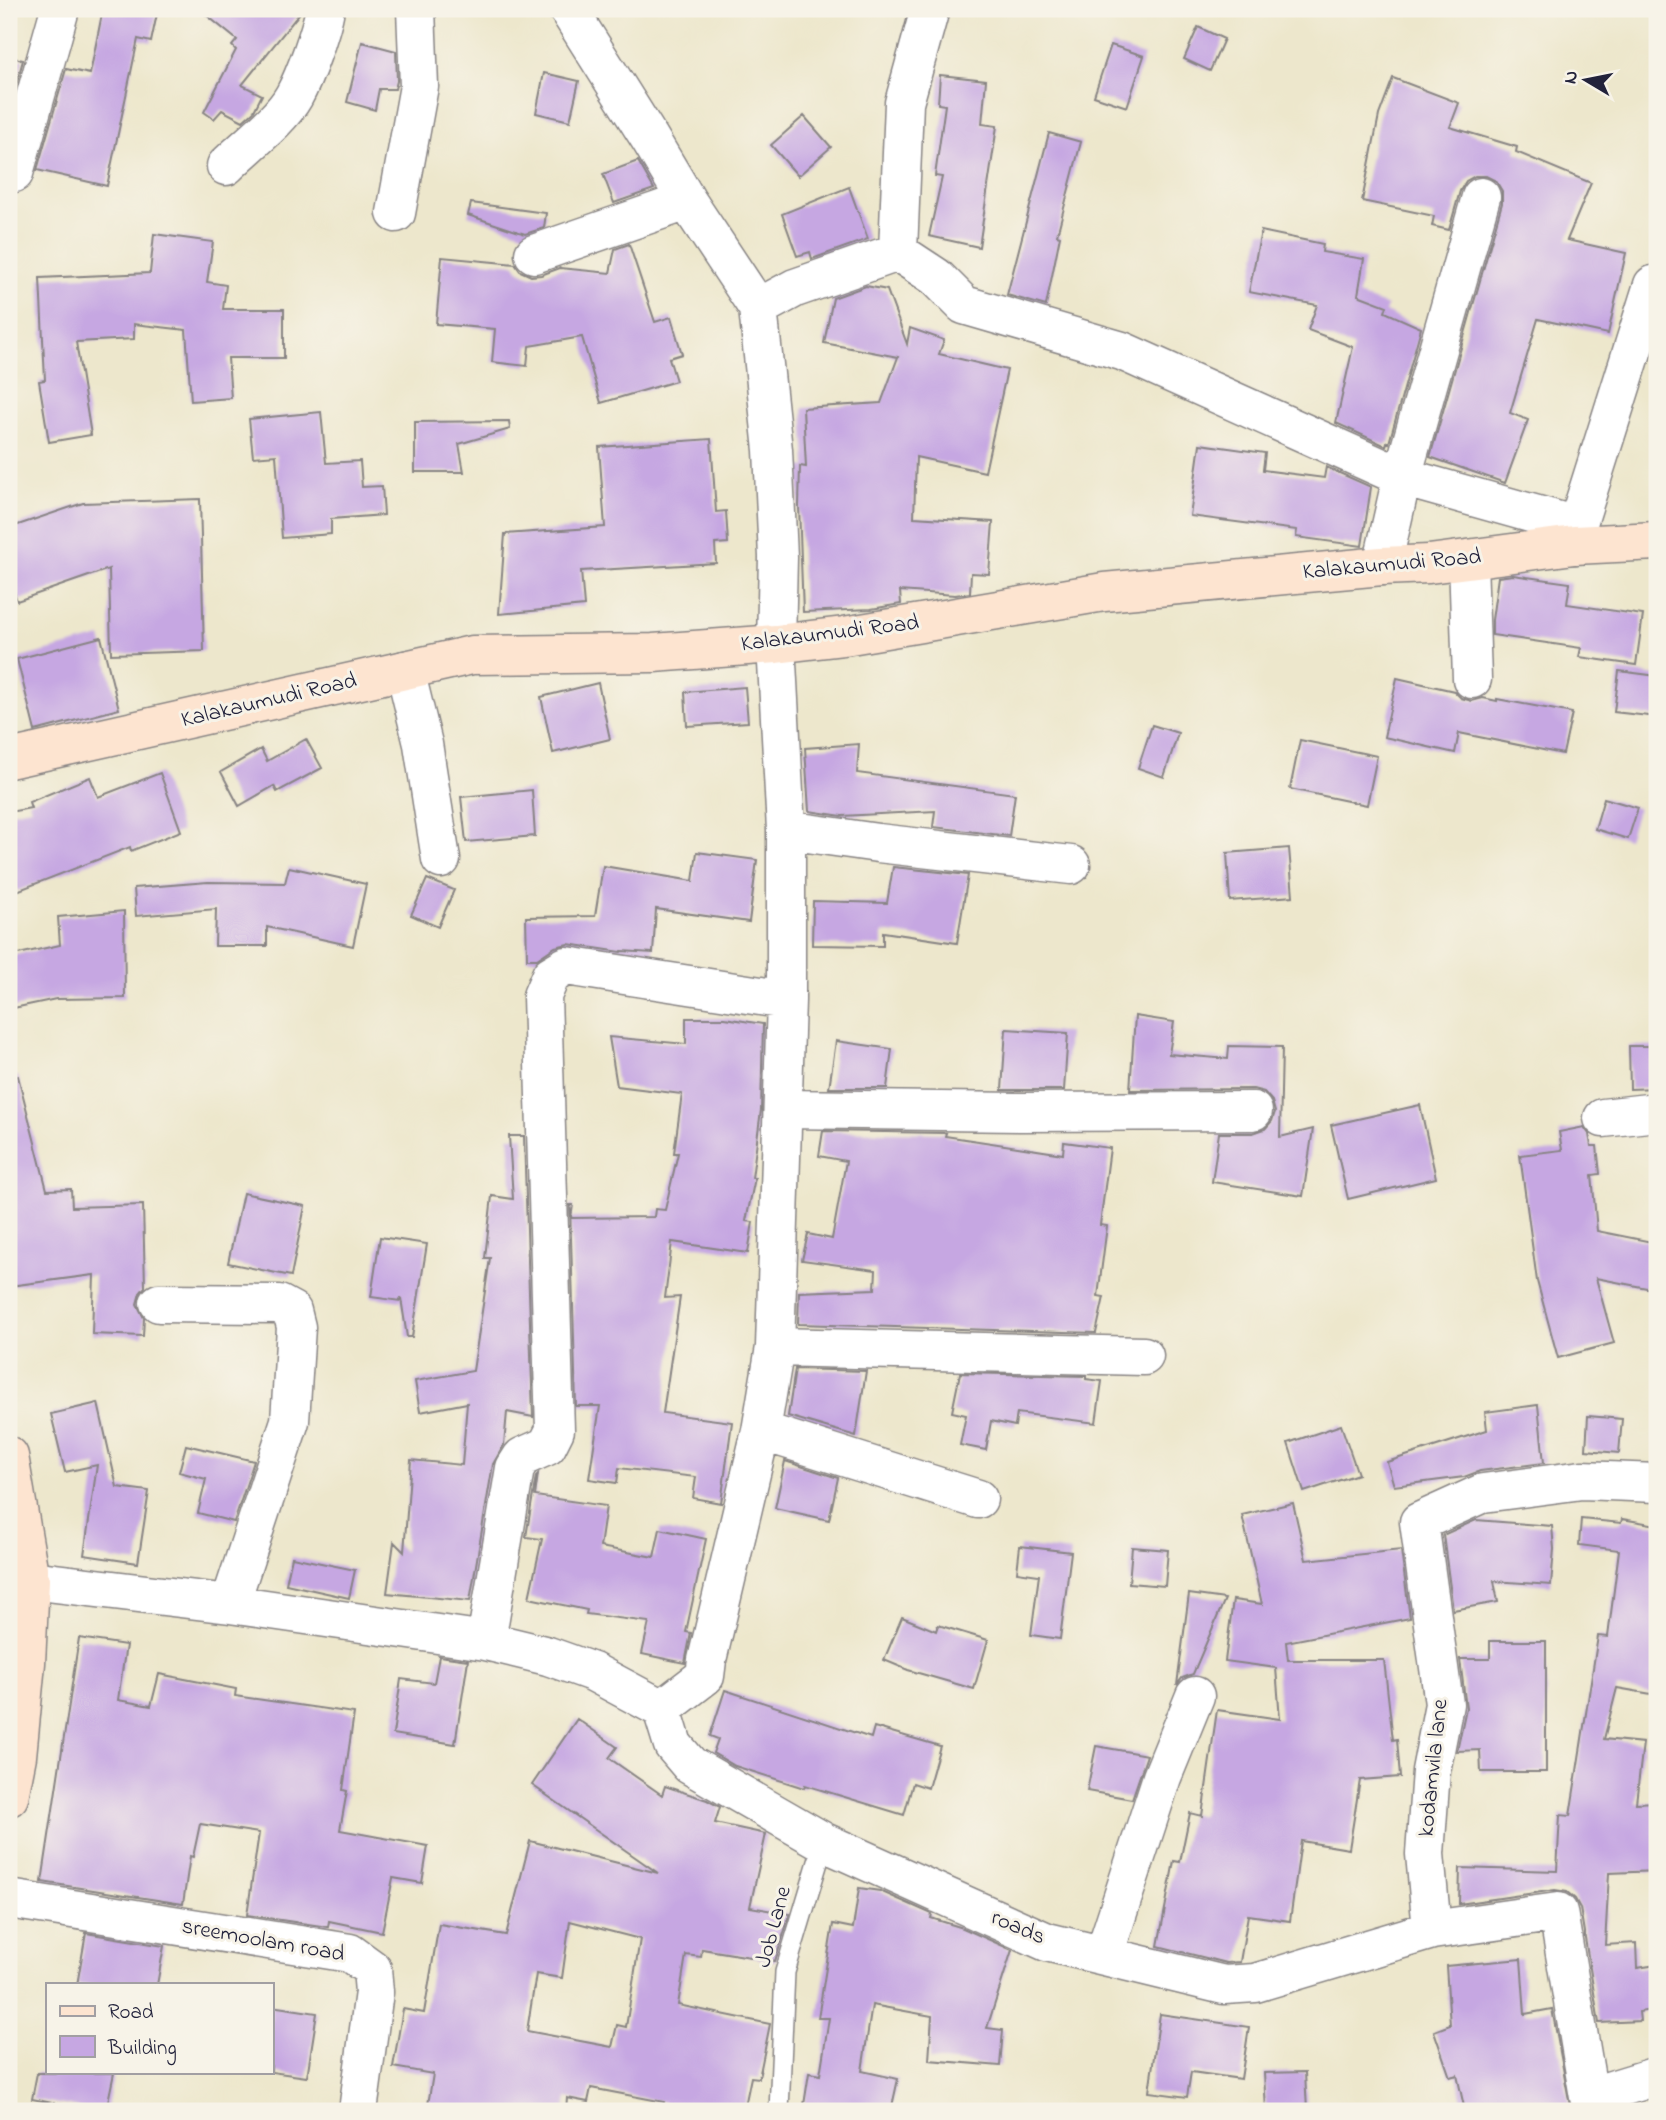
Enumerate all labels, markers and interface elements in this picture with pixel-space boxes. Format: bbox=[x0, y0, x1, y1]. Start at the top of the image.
north arrow bbox=[1550, 46, 1620, 116]
text: N bbox=[1557, 69, 1586, 86]
street label: Kalakaumudi Road bbox=[1301, 541, 1483, 589]
street label: Kalakaumudi Road bbox=[739, 607, 921, 661]
street label: Kalakaumudi Road bbox=[178, 665, 360, 737]
street label: kodamvila lane bbox=[1410, 1697, 1458, 1838]
street label: Job Lane bbox=[747, 1882, 801, 1971]
street label: roads bbox=[986, 1902, 1050, 1954]
street label: sreemoolam road bbox=[179, 1910, 347, 1972]
legend bbox=[46, 1983, 273, 2074]
text: Road bbox=[108, 1998, 154, 2028]
text: Building bbox=[107, 2034, 177, 2066]

